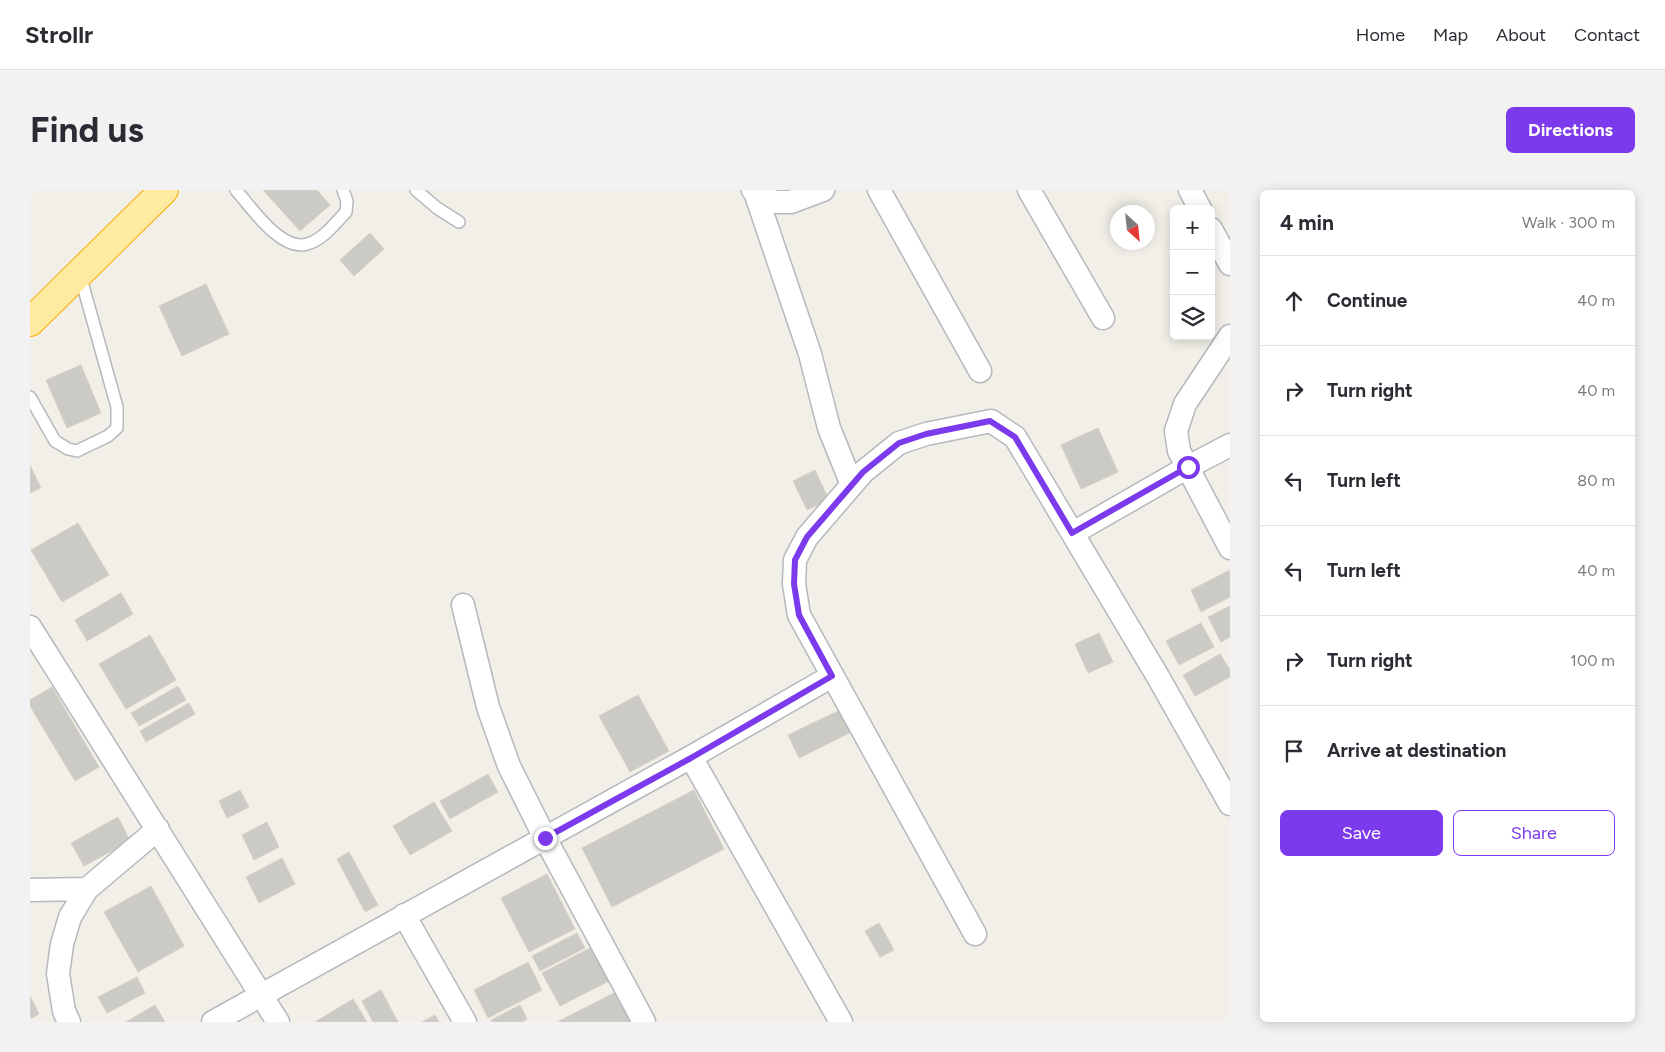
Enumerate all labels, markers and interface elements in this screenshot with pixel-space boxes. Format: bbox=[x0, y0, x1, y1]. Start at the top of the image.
text: Strollr bbox=[25, 20, 93, 49]
text: Home bbox=[1356, 24, 1405, 46]
text: Map bbox=[1433, 24, 1468, 46]
text: About bbox=[1496, 24, 1546, 46]
text: Contact bbox=[1574, 24, 1640, 46]
button: Directions bbox=[1506, 107, 1635, 153]
text: Find us bbox=[30, 109, 144, 151]
north arrow bbox=[1110, 205, 1155, 250]
map controls bbox=[1170, 205, 1215, 340]
button: + bbox=[1170, 205, 1215, 250]
text: 4 min bbox=[1280, 210, 1334, 235]
text: Walk · 300 m bbox=[1522, 213, 1615, 232]
button: − bbox=[1170, 250, 1215, 295]
icon: ahead bbox=[1280, 287, 1308, 315]
text: Continue bbox=[1327, 289, 1407, 312]
text: 40 m bbox=[1577, 291, 1615, 310]
button: layers bbox=[1170, 295, 1215, 340]
icon: right bbox=[1280, 377, 1308, 405]
text: Turn right bbox=[1327, 379, 1413, 402]
text: 40 m bbox=[1577, 381, 1615, 400]
route start bbox=[1177, 456, 1200, 479]
icon: left bbox=[1280, 467, 1308, 495]
text: Turn left bbox=[1327, 469, 1401, 492]
text: 80 m bbox=[1577, 471, 1615, 490]
icon: left bbox=[1280, 557, 1308, 585]
text: Turn left bbox=[1327, 559, 1401, 582]
text: 40 m bbox=[1577, 561, 1615, 580]
icon: right bbox=[1280, 647, 1308, 675]
text: Turn right bbox=[1327, 649, 1413, 672]
text: 100 m bbox=[1570, 651, 1615, 670]
icon: arrive bbox=[1280, 737, 1308, 765]
text: Arrive at destination bbox=[1327, 739, 1506, 762]
button: Save bbox=[1280, 810, 1443, 856]
button: Share bbox=[1453, 810, 1615, 856]
route end bbox=[534, 827, 557, 850]

